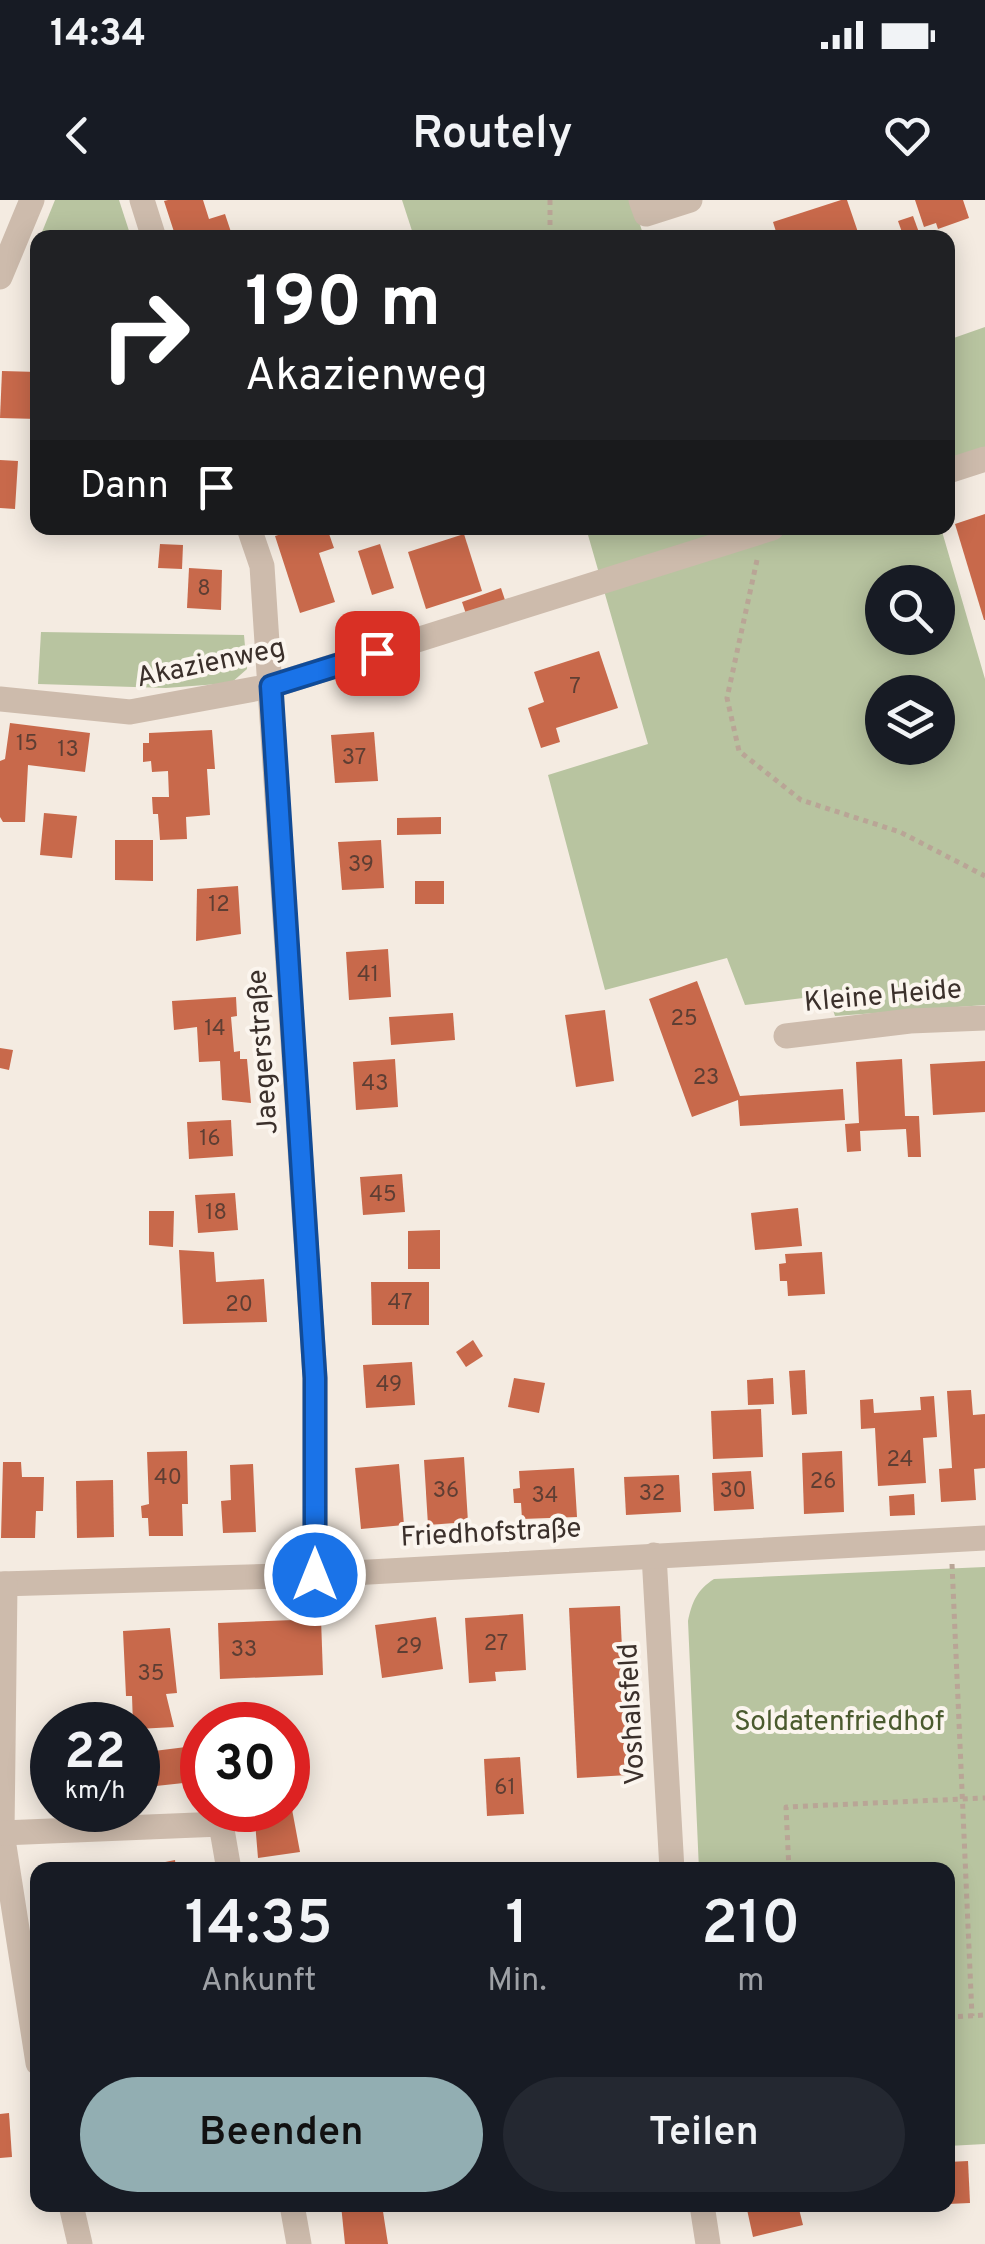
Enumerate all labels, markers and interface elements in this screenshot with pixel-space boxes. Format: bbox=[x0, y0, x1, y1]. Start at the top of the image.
text: 14:34 bbox=[50, 11, 146, 60]
text: Routely bbox=[412, 107, 573, 164]
icon: back bbox=[50, 108, 105, 163]
icon: heart bbox=[880, 108, 935, 163]
text: 190 m bbox=[245, 262, 441, 351]
icon: right bbox=[80, 270, 210, 400]
text: Akazienweg bbox=[245, 349, 488, 406]
icon: arrive bbox=[189, 460, 244, 515]
text: Dann bbox=[80, 463, 169, 512]
map controls bbox=[865, 565, 955, 765]
button: search bbox=[865, 565, 955, 655]
house number: 8 bbox=[197, 576, 211, 603]
pin bbox=[335, 611, 420, 696]
icon: arrive bbox=[350, 626, 405, 681]
street label: Akazienweg bbox=[133, 631, 289, 697]
house number: 7 bbox=[569, 674, 581, 701]
button: layers bbox=[865, 675, 955, 765]
house number: 15 bbox=[16, 731, 38, 758]
house number: 13 bbox=[57, 737, 79, 764]
house number: 37 bbox=[342, 745, 366, 772]
house number: 39 bbox=[348, 852, 374, 879]
house number: 12 bbox=[208, 892, 230, 919]
house number: 41 bbox=[357, 962, 379, 989]
street label: Jaegerstraße bbox=[240, 968, 288, 1136]
street label: Kleine Heide bbox=[803, 972, 963, 1022]
house number: 25 bbox=[670, 1006, 698, 1033]
house number: 14 bbox=[204, 1016, 226, 1043]
house number: 23 bbox=[693, 1065, 719, 1092]
house number: 43 bbox=[362, 1071, 388, 1098]
house number: 16 bbox=[199, 1126, 221, 1153]
house number: 45 bbox=[369, 1182, 397, 1209]
house number: 18 bbox=[205, 1200, 227, 1227]
house number: 47 bbox=[388, 1290, 412, 1317]
house number: 20 bbox=[225, 1292, 253, 1319]
house number: 49 bbox=[376, 1372, 402, 1399]
house number: 24 bbox=[887, 1447, 913, 1474]
house number: 40 bbox=[154, 1465, 182, 1492]
house number: 26 bbox=[810, 1469, 836, 1496]
house number: 36 bbox=[433, 1478, 459, 1505]
house number: 30 bbox=[719, 1478, 747, 1505]
house number: 32 bbox=[639, 1481, 665, 1508]
house number: 34 bbox=[532, 1483, 558, 1510]
street label: Friedhofstraße bbox=[400, 1511, 582, 1557]
position arrow bbox=[263, 1523, 367, 1627]
house number: 27 bbox=[484, 1631, 508, 1658]
house number: 29 bbox=[396, 1634, 422, 1661]
house number: 33 bbox=[231, 1637, 257, 1664]
street label: Voshalsfeld bbox=[611, 1642, 655, 1786]
house number: 35 bbox=[138, 1661, 164, 1688]
speed limit sign: 30 bbox=[180, 1702, 310, 1832]
park label: Soldatenfriedhof bbox=[734, 1705, 944, 1741]
text: 22 bbox=[64, 1723, 126, 1786]
house number: 61 bbox=[494, 1775, 516, 1802]
text: km/h bbox=[65, 1776, 125, 1808]
text: 14:35 bbox=[185, 1889, 333, 1965]
text: 1 bbox=[505, 1889, 529, 1965]
text: 210 bbox=[701, 1889, 800, 1965]
text: Ankunft bbox=[201, 1962, 316, 2002]
text: Min. bbox=[487, 1962, 547, 2002]
text: m bbox=[737, 1962, 764, 2002]
button: Beenden bbox=[80, 2077, 483, 2192]
button: Teilen bbox=[503, 2077, 905, 2192]

